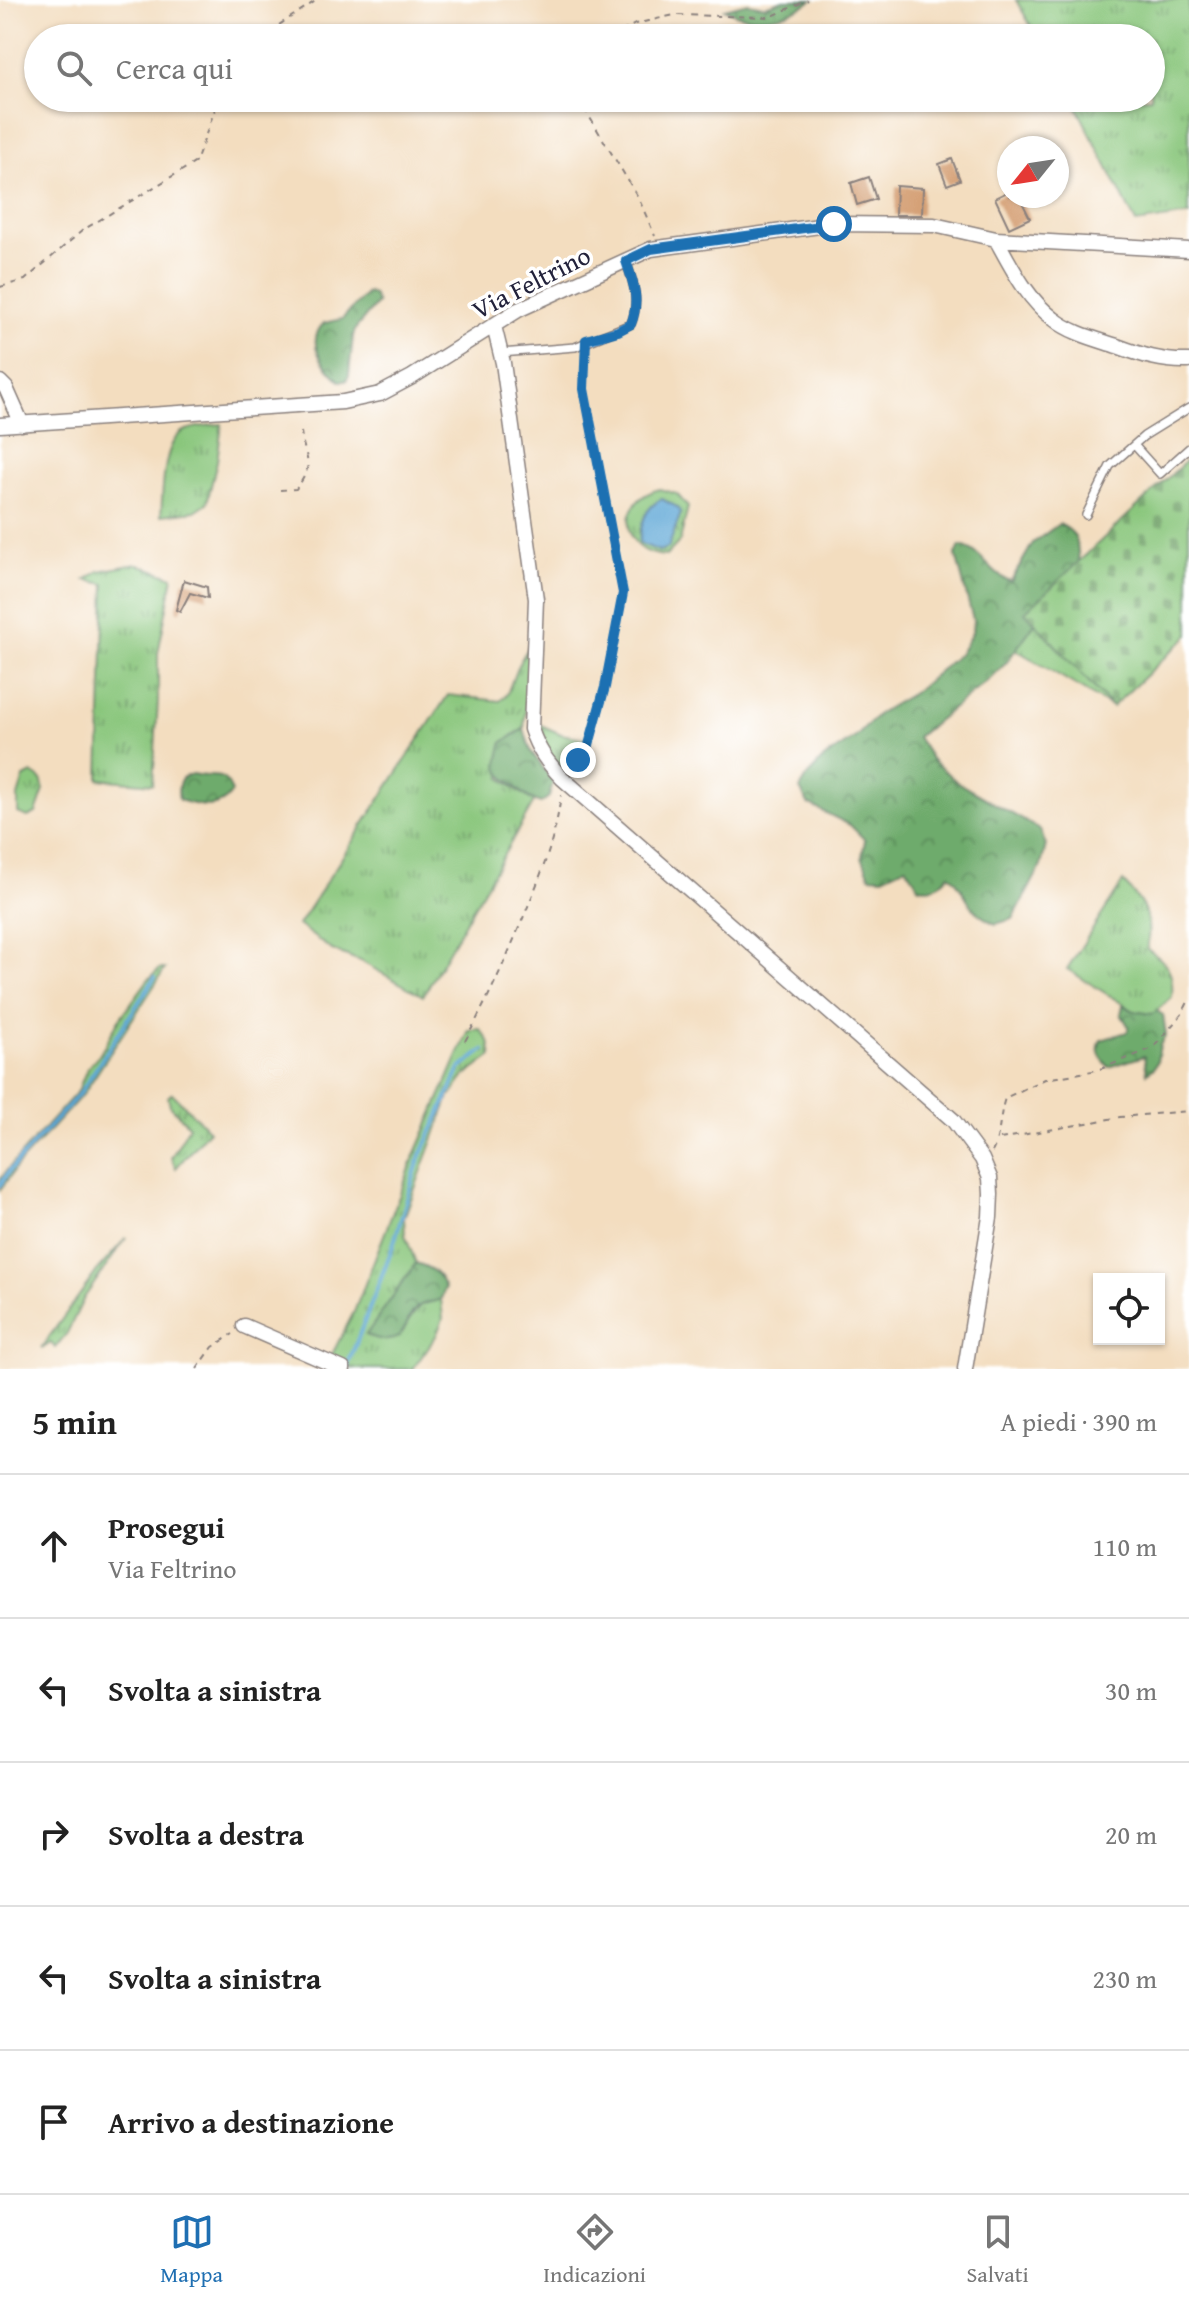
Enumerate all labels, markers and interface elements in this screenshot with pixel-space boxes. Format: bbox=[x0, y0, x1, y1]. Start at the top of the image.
search box bbox=[24, 24, 1165, 112]
icon: search bbox=[52, 46, 96, 90]
text: Cerca qui bbox=[116, 46, 233, 90]
north arrow bbox=[997, 136, 1069, 208]
route start bbox=[816, 206, 852, 242]
street label: Via Feltrino bbox=[465, 235, 597, 329]
route end bbox=[560, 742, 596, 778]
map controls bbox=[1093, 1273, 1165, 1345]
button: locate bbox=[1093, 1273, 1165, 1345]
text: 5 min bbox=[32, 1397, 117, 1446]
text: A piedi · 390 m bbox=[1001, 1402, 1157, 1441]
text: Prosegui bbox=[108, 1505, 225, 1549]
icon: ahead bbox=[32, 1524, 76, 1568]
text: 110 m bbox=[1092, 1527, 1157, 1566]
text: Via Feltrino bbox=[108, 1549, 237, 1588]
icon: left bbox=[32, 1668, 76, 1712]
text: Svolta a sinistra bbox=[108, 1668, 321, 1712]
text: 30 m bbox=[1105, 1671, 1157, 1710]
icon: right bbox=[32, 1812, 76, 1856]
text: Svolta a destra bbox=[108, 1812, 304, 1856]
text: 20 m bbox=[1105, 1815, 1157, 1854]
icon: left bbox=[32, 1956, 76, 2000]
text: Svolta a sinistra bbox=[108, 1956, 321, 2000]
text: 230 m bbox=[1092, 1959, 1157, 1998]
icon: arrive bbox=[32, 2100, 76, 2144]
text: Arrivo a destinazione bbox=[108, 2100, 394, 2144]
tab: Mappa bbox=[160, 2210, 223, 2290]
tab: Indicazioni bbox=[543, 2210, 646, 2290]
tab: Salvati bbox=[967, 2210, 1029, 2290]

